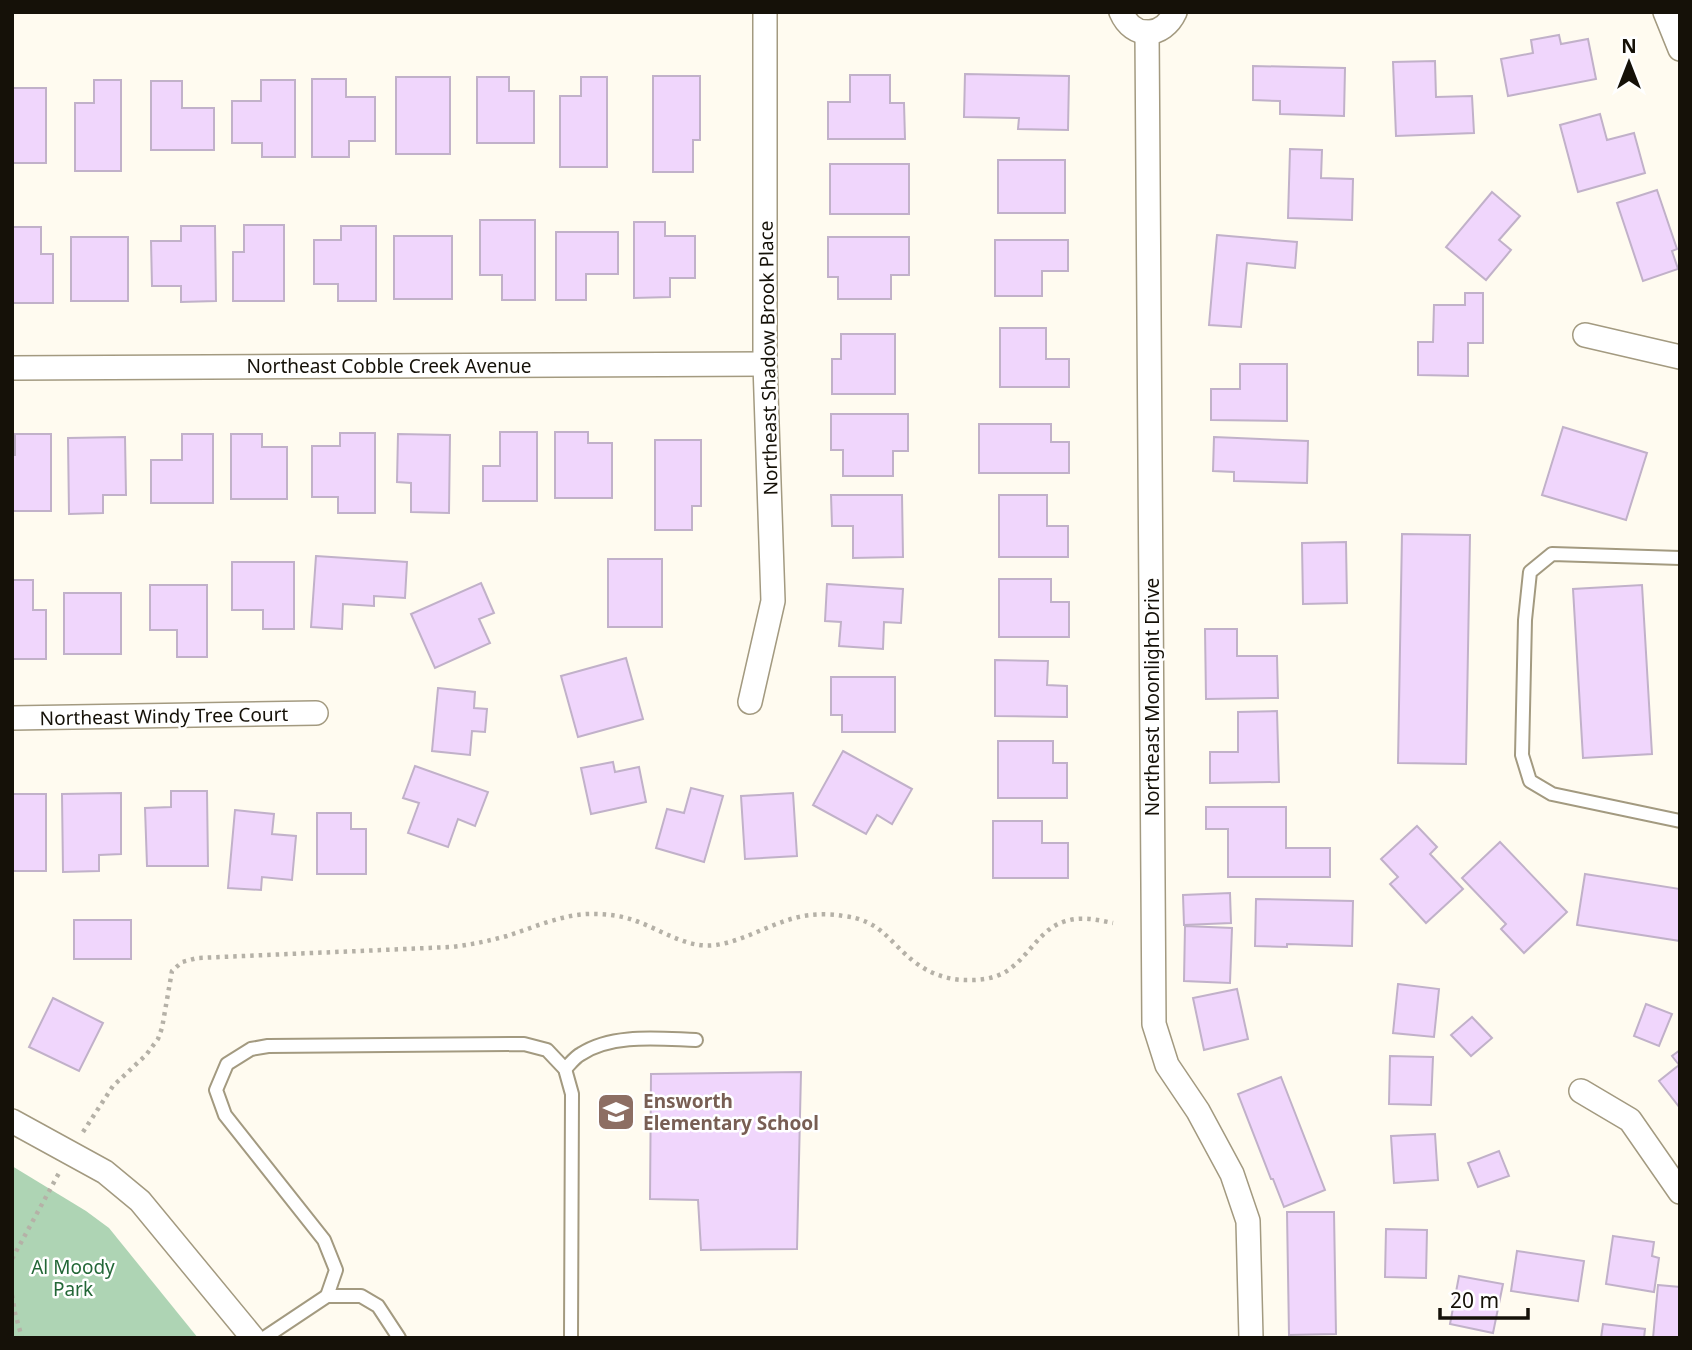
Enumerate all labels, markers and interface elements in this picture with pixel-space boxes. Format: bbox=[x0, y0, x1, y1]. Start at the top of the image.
north arrow bbox=[1594, 28, 1664, 98]
text: N bbox=[1621, 33, 1637, 59]
street label: Northeast Shadow Brook Place bbox=[753, 220, 783, 496]
street label: Northeast Cobble Creek Avenue bbox=[247, 353, 531, 379]
street label: Northeast Moonlight Drive bbox=[1139, 578, 1165, 816]
street label: Northeast Windy Tree Court bbox=[39, 701, 289, 731]
place label: Ensworth Elementary School bbox=[643, 1088, 819, 1136]
school or university icon: Ensworth Elementary School bbox=[595, 1091, 637, 1133]
park label: Al Moody Park bbox=[31, 1254, 115, 1302]
scale bar bbox=[1440, 1276, 1528, 1320]
text: 20 m bbox=[1450, 1286, 1499, 1314]

